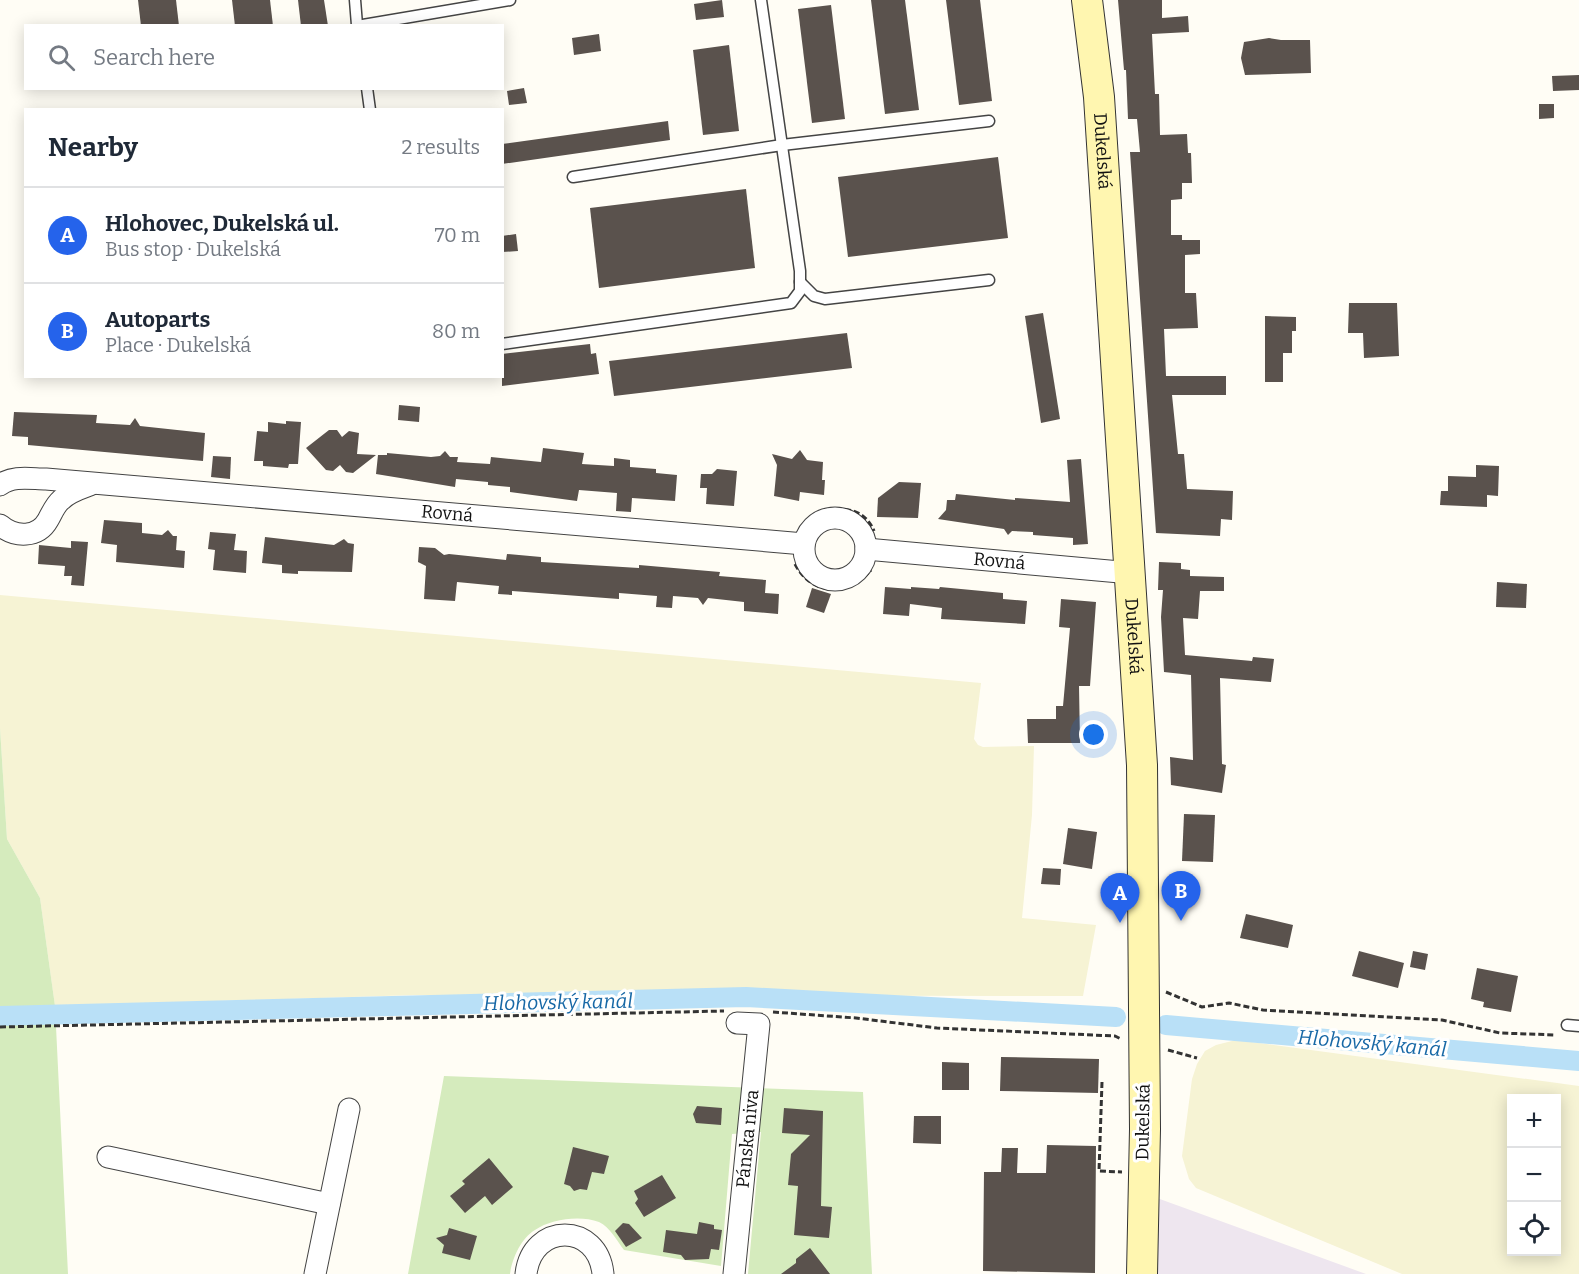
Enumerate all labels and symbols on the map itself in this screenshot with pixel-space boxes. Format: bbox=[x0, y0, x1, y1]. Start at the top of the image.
street label: Dukelská bbox=[1089, 112, 1116, 190]
street label: Rovná bbox=[420, 500, 474, 527]
street label: Rovná bbox=[972, 548, 1027, 574]
street label: Dukelská bbox=[1120, 597, 1147, 675]
your location bbox=[1079, 720, 1108, 749]
pin: B bbox=[1162, 872, 1200, 921]
pin: A bbox=[1100, 874, 1140, 923]
water label: Hlohovský kanál bbox=[483, 989, 633, 1015]
water label: Hlohovský kanál bbox=[1296, 1025, 1448, 1061]
street label: Dukelská bbox=[1131, 1083, 1155, 1161]
street label: Pánska niva bbox=[732, 1088, 763, 1189]

